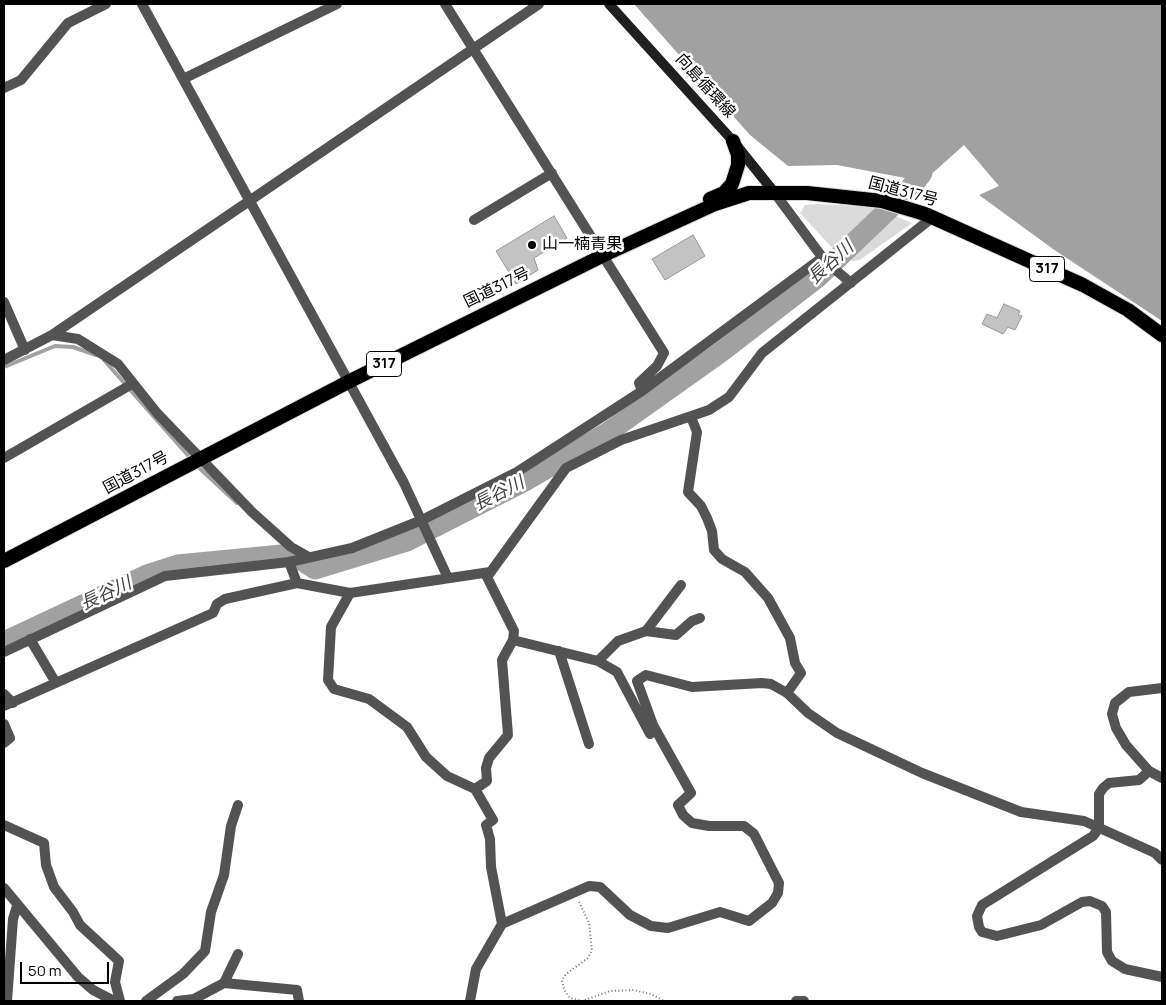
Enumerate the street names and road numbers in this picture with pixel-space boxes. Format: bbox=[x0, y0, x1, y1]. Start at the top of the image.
street label: 向島循環線 bbox=[671, 50, 739, 122]
street label: 国道317号 bbox=[866, 174, 940, 210]
road number: 317 bbox=[1030, 256, 1064, 282]
street label: 国道317号 bbox=[461, 264, 533, 312]
road number: 317 bbox=[366, 352, 402, 376]
street label: 国道317号 bbox=[100, 448, 172, 498]

